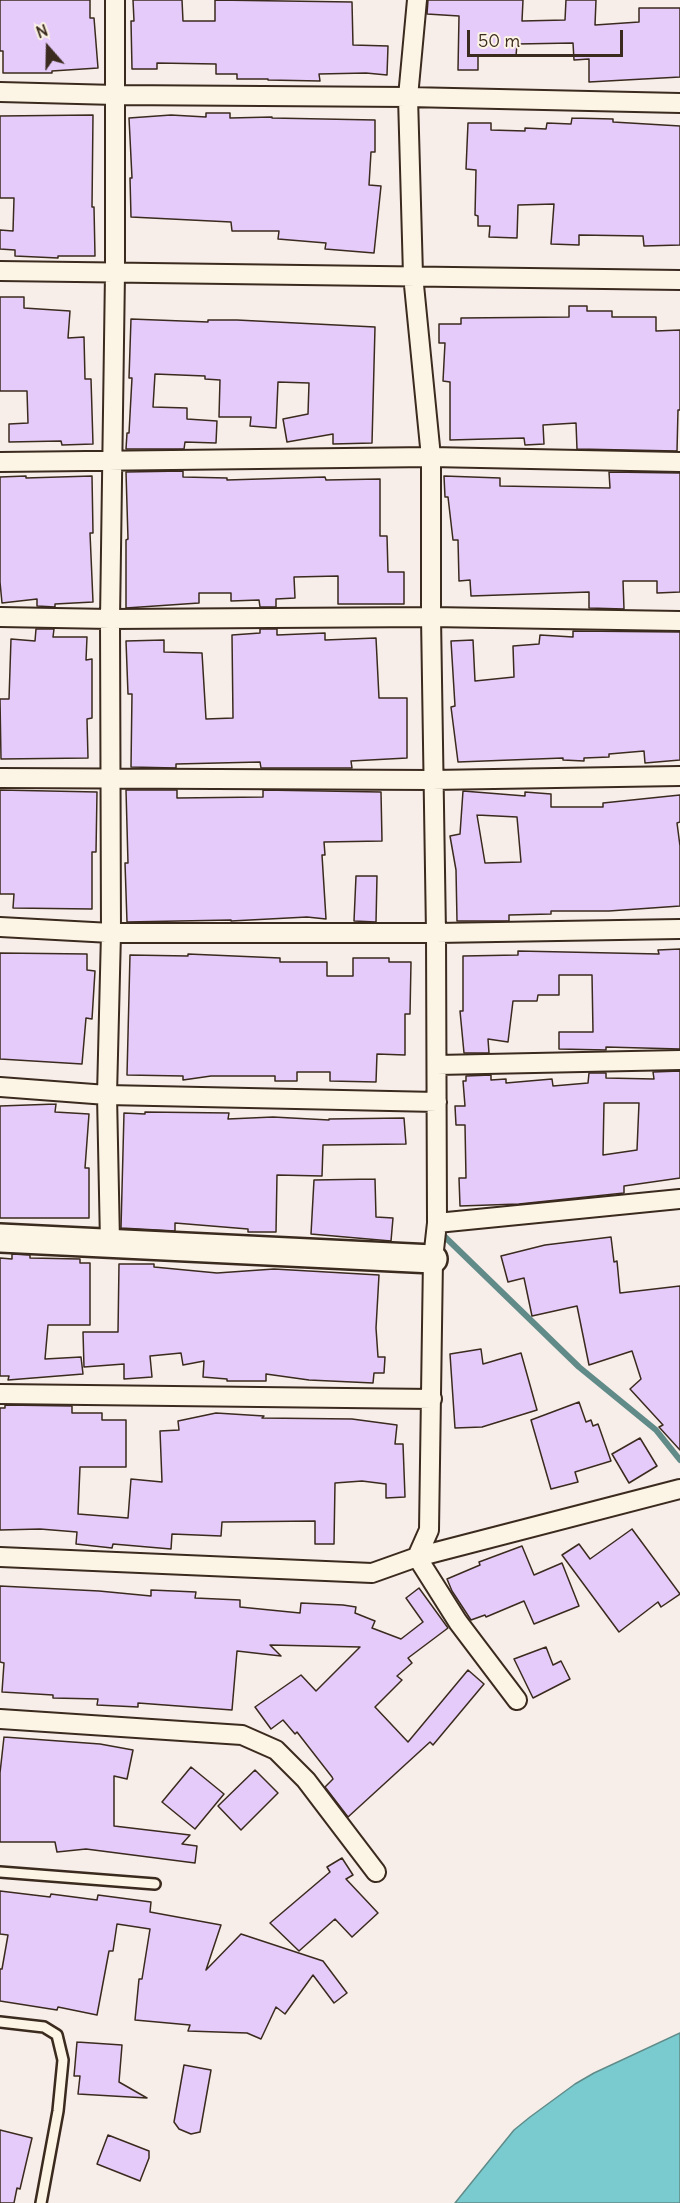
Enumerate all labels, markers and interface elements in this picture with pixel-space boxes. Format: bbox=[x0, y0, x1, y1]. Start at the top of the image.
north arrow bbox=[18, 18, 78, 78]
scale bar bbox=[470, 18, 626, 56]
text: N bbox=[33, 20, 50, 42]
text: 50 m bbox=[478, 29, 520, 52]

